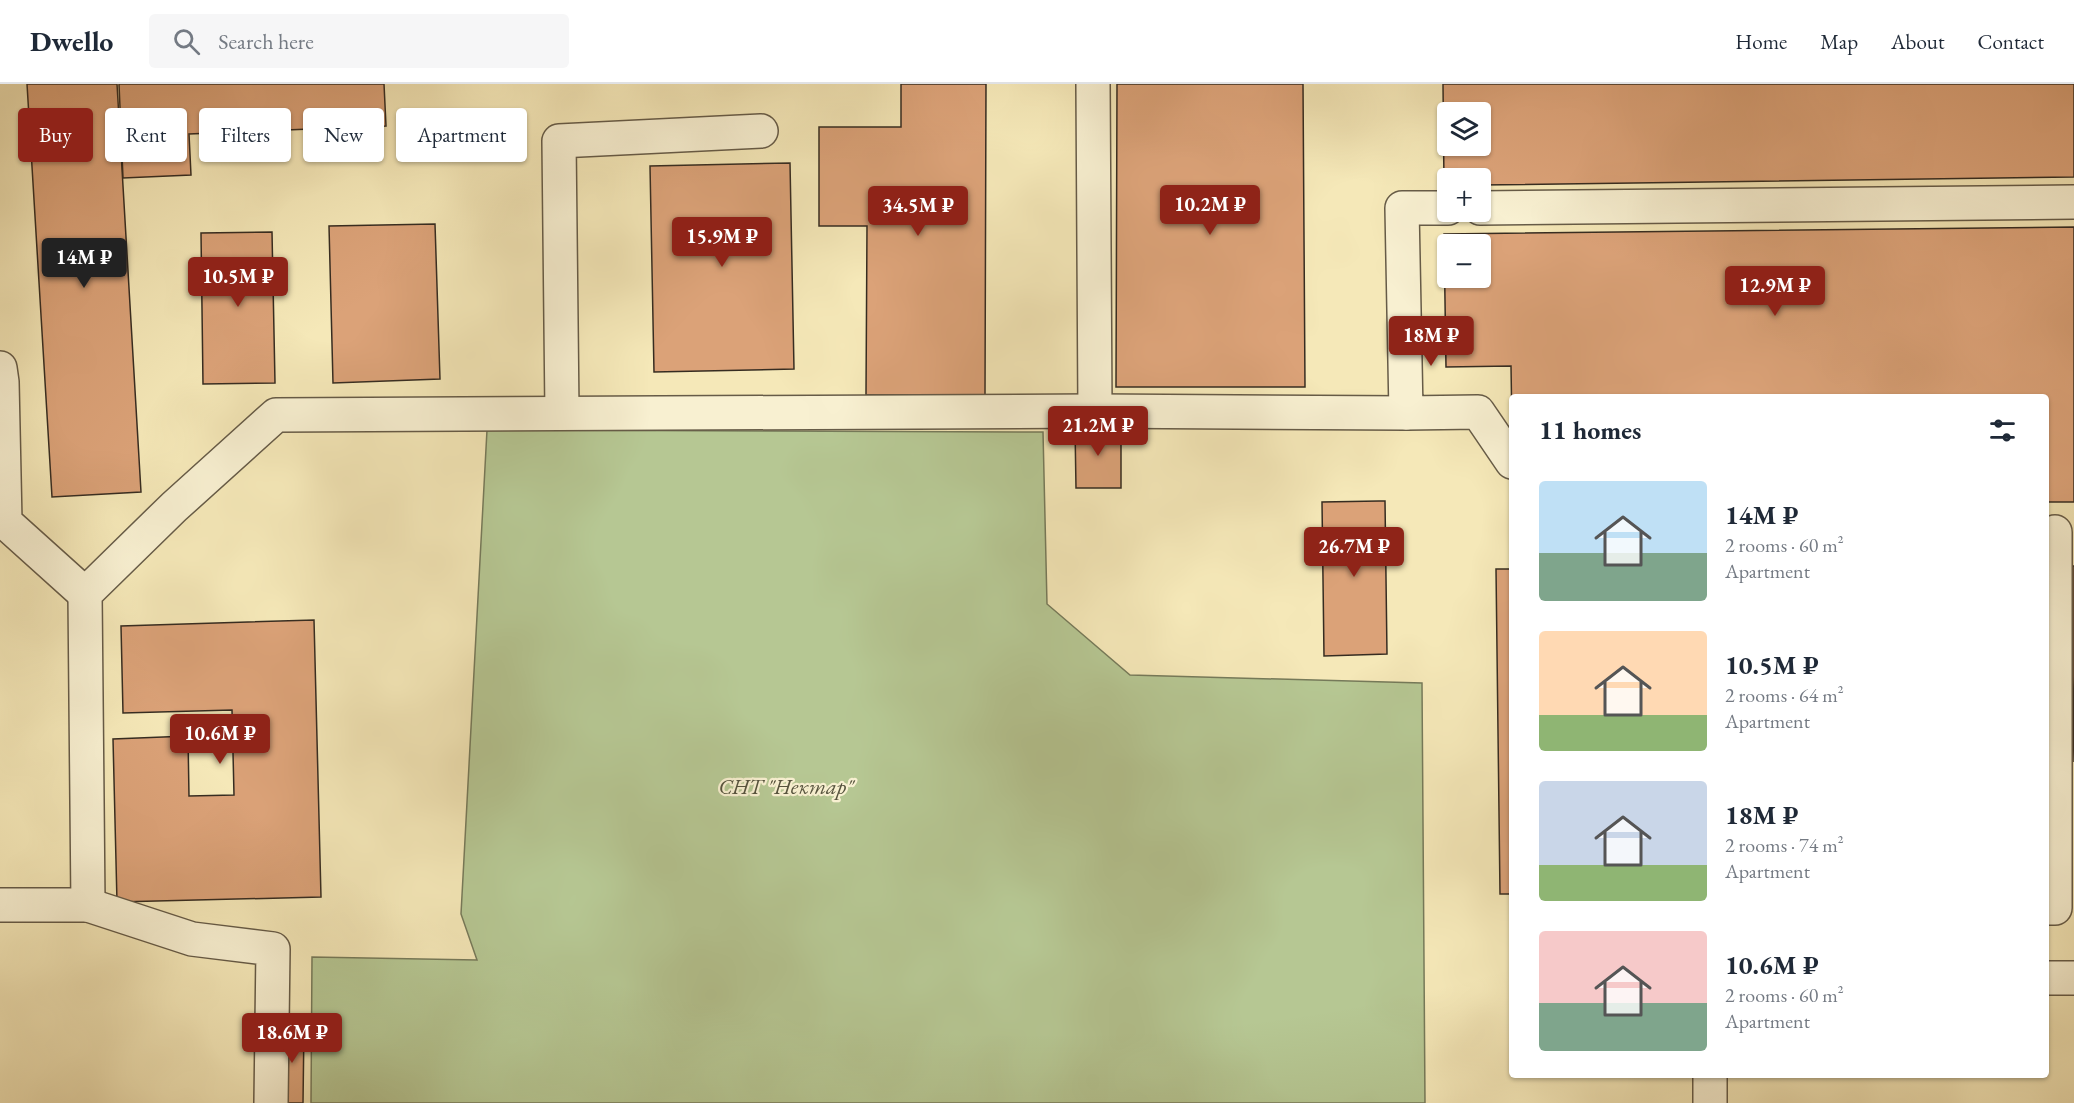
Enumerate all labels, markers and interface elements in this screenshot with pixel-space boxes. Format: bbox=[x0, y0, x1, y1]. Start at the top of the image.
search box bbox=[149, 14, 569, 68]
text: Dwello bbox=[30, 23, 113, 59]
icon: search bbox=[170, 25, 203, 58]
text: Search here bbox=[218, 27, 314, 56]
text: Home bbox=[1735, 28, 1787, 55]
text: Map bbox=[1820, 28, 1858, 55]
text: About bbox=[1891, 28, 1944, 55]
text: Contact bbox=[1977, 28, 2044, 55]
map controls bbox=[1437, 102, 1491, 288]
button: layers bbox=[1437, 102, 1491, 156]
chip: Buy bbox=[18, 108, 93, 162]
chip: Rent bbox=[105, 108, 187, 162]
chip: Filters bbox=[199, 108, 291, 162]
chip: New bbox=[303, 108, 384, 162]
chip: Apartment bbox=[396, 108, 527, 162]
button: + bbox=[1437, 168, 1491, 222]
pin: 10.2M ₽ bbox=[1155, 185, 1265, 236]
pin: 34.5M ₽ bbox=[863, 186, 973, 237]
text: 10.2M ₽ bbox=[1174, 191, 1246, 217]
text: 34.5M ₽ bbox=[882, 192, 954, 218]
pin: 15.9M ₽ bbox=[667, 217, 777, 268]
text: 15.9M ₽ bbox=[686, 223, 758, 249]
button: − bbox=[1437, 234, 1491, 288]
pin: 14M ₽ bbox=[42, 238, 126, 289]
text: 14M ₽ bbox=[56, 244, 112, 270]
pin: 10.5M ₽ bbox=[183, 257, 293, 308]
text: 10.5M ₽ bbox=[202, 263, 274, 289]
pin: 12.9M ₽ bbox=[1720, 266, 1830, 317]
text: 12.9M ₽ bbox=[1739, 272, 1811, 298]
pin: 18M ₽ bbox=[1389, 316, 1473, 367]
text: 18M ₽ bbox=[1403, 322, 1459, 348]
pin: 21.2M ₽ bbox=[1043, 406, 1153, 457]
text: 21.2M ₽ bbox=[1062, 412, 1134, 438]
text: 11 homes bbox=[1539, 413, 1641, 447]
icon: filters bbox=[1986, 414, 2019, 447]
text: 14M ₽ bbox=[1725, 498, 1799, 532]
icon: home bbox=[1587, 505, 1659, 577]
pin: 26.7M ₽ bbox=[1299, 527, 1409, 578]
text: 2 rooms · 60 m² bbox=[1725, 532, 1844, 558]
text: 26.7M ₽ bbox=[1318, 533, 1390, 559]
text: Apartment bbox=[1725, 558, 1810, 584]
text: 10.5M ₽ bbox=[1725, 648, 1819, 682]
icon: home bbox=[1587, 655, 1659, 727]
text: 2 rooms · 64 m² bbox=[1725, 682, 1844, 708]
text: Apartment bbox=[1725, 708, 1810, 734]
pin: 10.6M ₽ bbox=[165, 714, 275, 765]
text: 10.6M ₽ bbox=[184, 720, 256, 746]
park label: СНТ "Нектар" bbox=[718, 772, 856, 801]
text: 18M ₽ bbox=[1725, 798, 1799, 832]
icon: home bbox=[1587, 805, 1659, 877]
text: 2 rooms · 74 m² bbox=[1725, 832, 1844, 858]
text: Apartment bbox=[1725, 858, 1810, 884]
text: 10.6M ₽ bbox=[1725, 948, 1819, 982]
icon: home bbox=[1587, 955, 1659, 1027]
text: 2 rooms · 60 m² bbox=[1725, 982, 1844, 1008]
text: Apartment bbox=[1725, 1008, 1810, 1034]
pin: 18.6M ₽ bbox=[237, 1013, 347, 1064]
text: 18.6M ₽ bbox=[256, 1019, 328, 1045]

